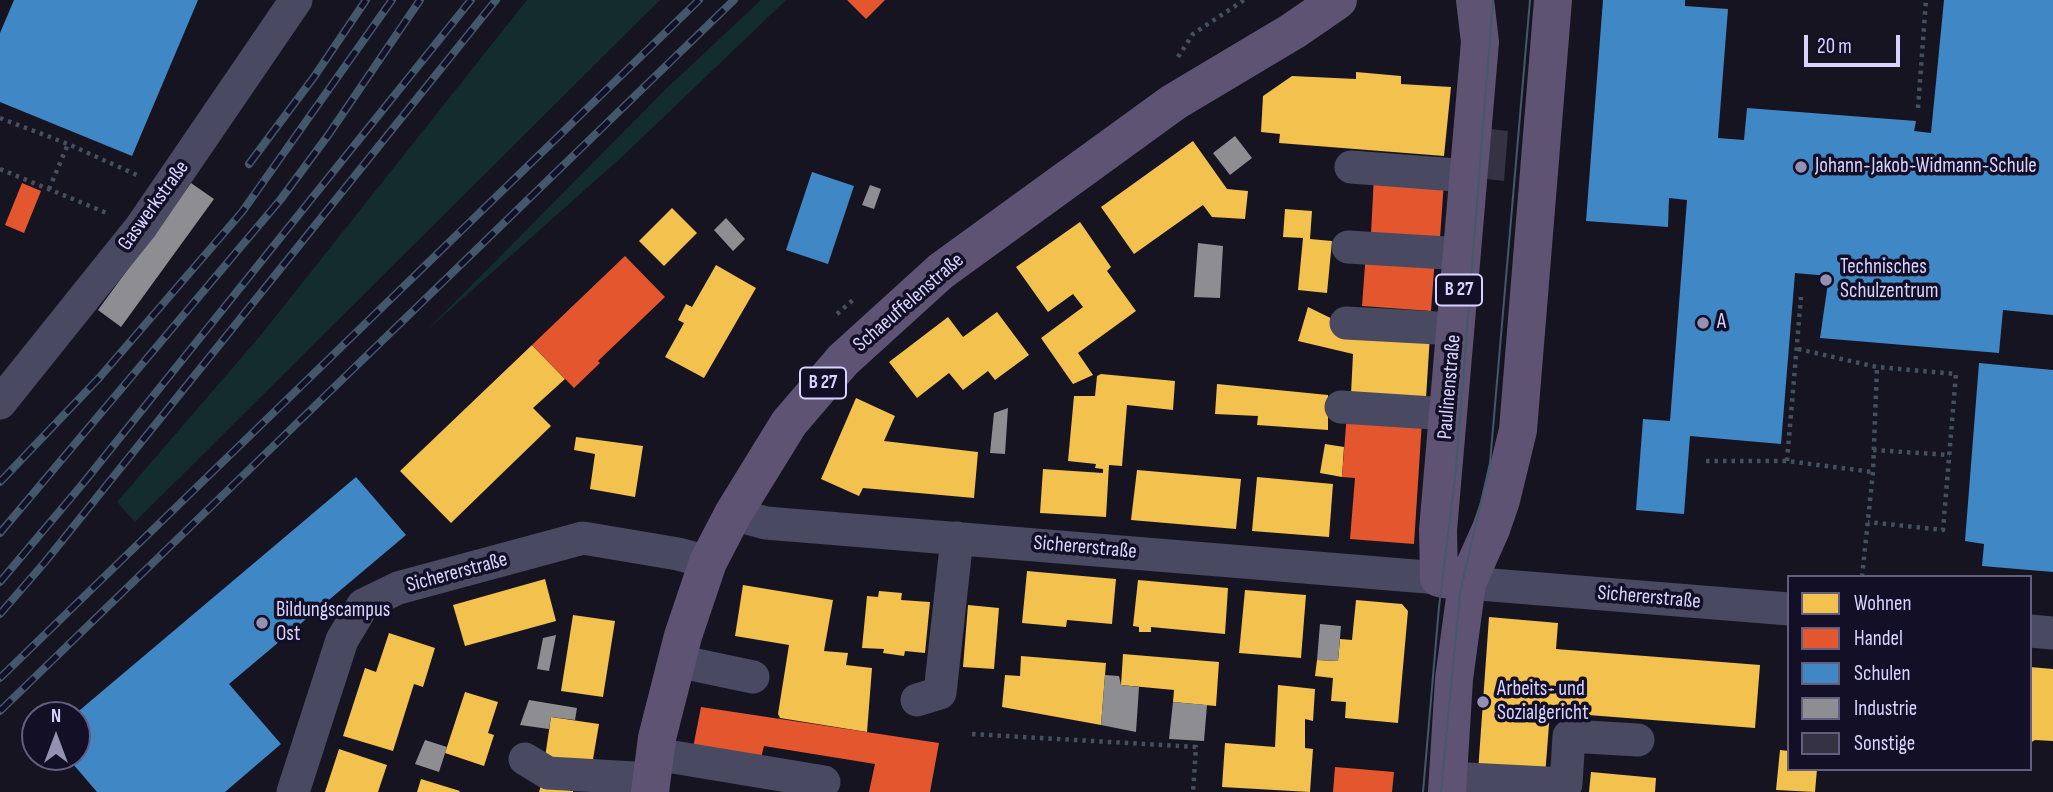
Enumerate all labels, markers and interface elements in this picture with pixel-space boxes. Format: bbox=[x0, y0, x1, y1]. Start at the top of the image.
scale bar bbox=[1808, 21, 1904, 65]
text: 20 m bbox=[1817, 34, 1852, 59]
place label: Johann-Jakob-Widmann-Schule bbox=[1815, 154, 2037, 180]
street label: Gaswerkstraße bbox=[113, 156, 195, 256]
marker: Johann-Jakob-Widmann-Schule bbox=[1793, 159, 1809, 175]
street label: Schaeuffelenstraße bbox=[849, 248, 969, 358]
place label: Technisches Schulzentrum bbox=[1840, 255, 1939, 305]
marker: Technisches Schulzentrum bbox=[1818, 272, 1834, 288]
road number: B 27 bbox=[1436, 274, 1482, 306]
place label: A bbox=[1717, 310, 1726, 336]
marker: A bbox=[1695, 315, 1711, 331]
street label: Paulinenstraße bbox=[1433, 334, 1467, 440]
road number: B 27 bbox=[800, 368, 846, 398]
street label: Sichererstraße bbox=[1032, 531, 1138, 565]
street label: Sichererstraße bbox=[404, 547, 510, 599]
legend bbox=[1787, 575, 2032, 771]
street label: Sichererstraße bbox=[1596, 581, 1702, 615]
text: Wohnen bbox=[1854, 591, 1911, 616]
place label: Bildungscampus Ost bbox=[276, 598, 390, 648]
marker: Bildungscampus Ost bbox=[254, 615, 270, 631]
text: Handel bbox=[1854, 626, 1903, 651]
text: Schulen bbox=[1854, 661, 1911, 686]
place label: Arbeits- und Sozialgericht bbox=[1497, 677, 1589, 727]
marker: Arbeits- und Sozialgericht bbox=[1475, 694, 1491, 710]
text: Industrie bbox=[1854, 696, 1917, 721]
north arrow bbox=[21, 701, 91, 771]
text: N bbox=[51, 705, 61, 728]
text: Sonstige bbox=[1854, 731, 1915, 756]

